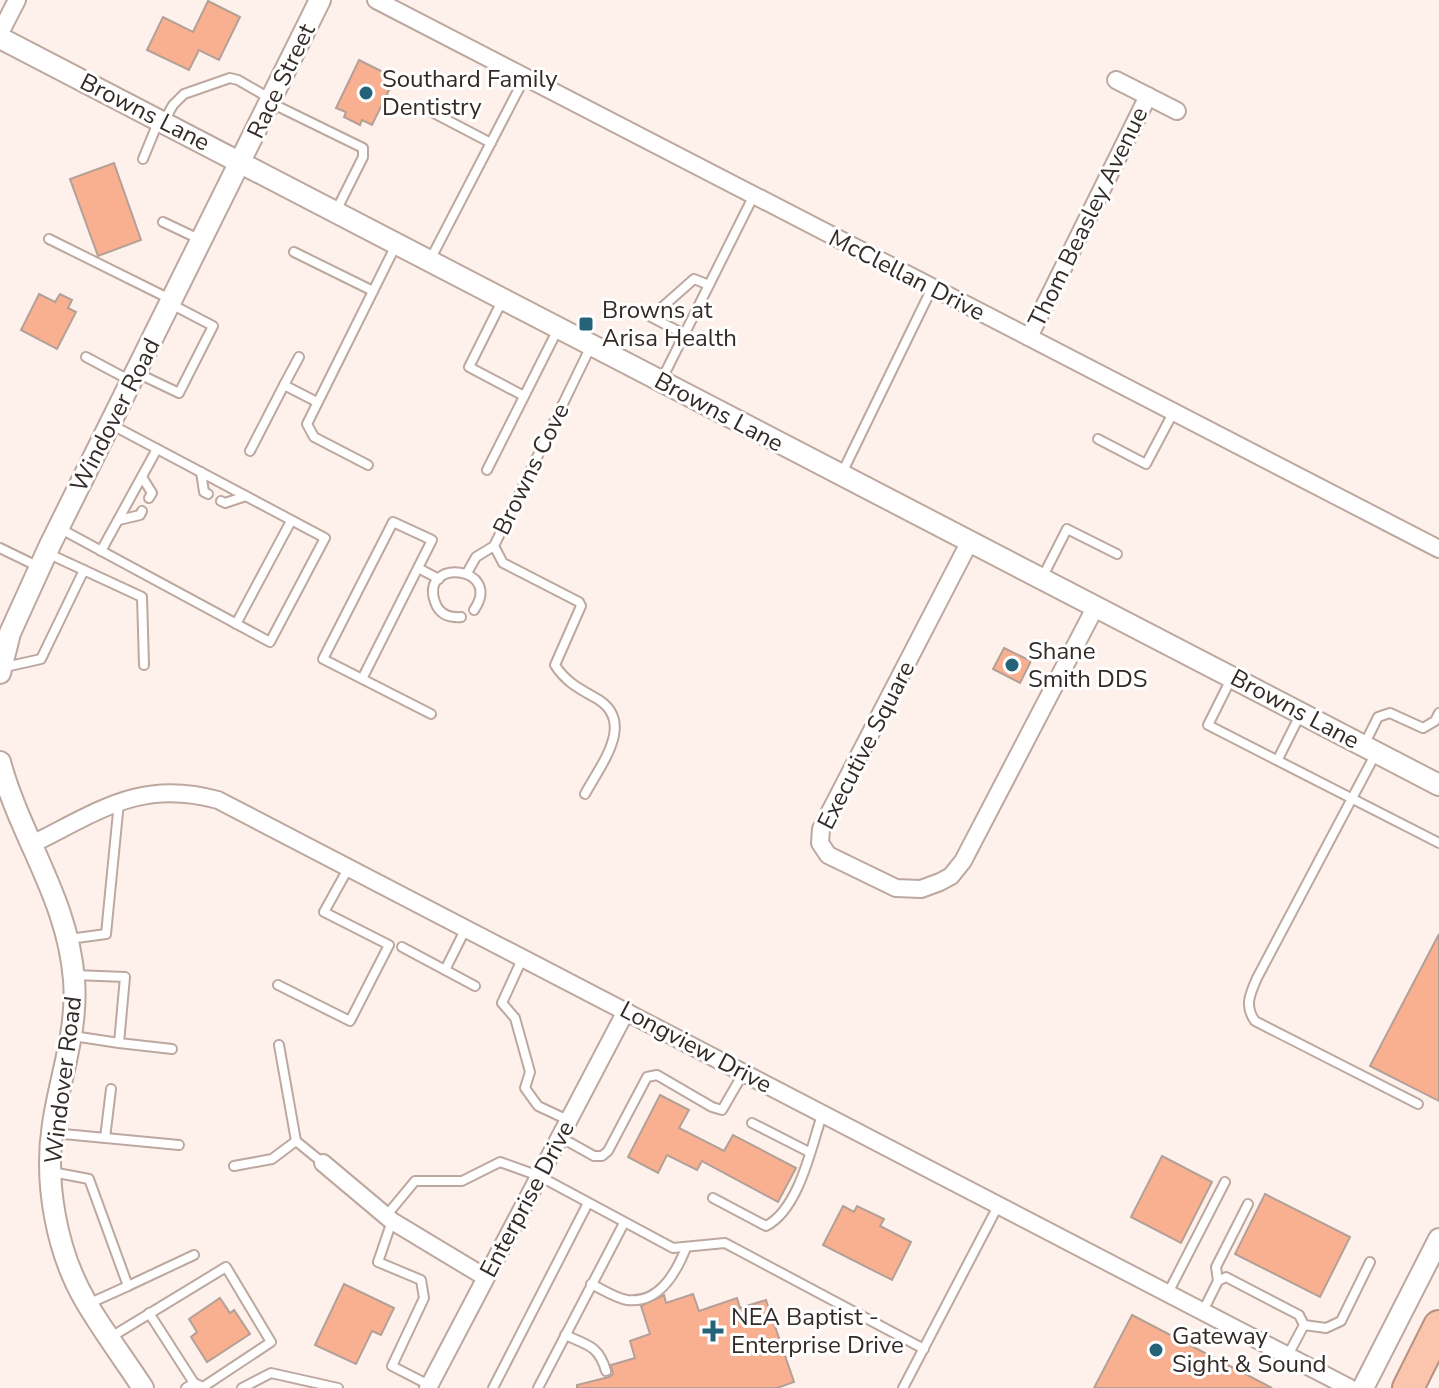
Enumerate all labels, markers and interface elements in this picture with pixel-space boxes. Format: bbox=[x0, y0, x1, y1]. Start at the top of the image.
street label: Race Street bbox=[239, 18, 323, 144]
place label: Southard Family Dentistry bbox=[382, 63, 558, 123]
street label: Browns Lane bbox=[75, 66, 215, 158]
marker: Southard Family Dentistry bbox=[357, 84, 375, 102]
street label: Thom Beasley Avenue bbox=[1021, 102, 1155, 332]
street label: McClellan Drive bbox=[823, 222, 991, 328]
place label: Browns at Arisa Health bbox=[602, 294, 737, 354]
marker: Browns at Arisa Health bbox=[577, 315, 595, 333]
street label: Windover Road bbox=[63, 333, 167, 497]
street label: Browns Lane bbox=[649, 365, 789, 459]
street label: Browns Cove bbox=[485, 398, 577, 540]
place label: Shane Smith DDS bbox=[1028, 635, 1147, 695]
street label: Executive Square bbox=[810, 655, 922, 835]
marker: Shane Smith DDS bbox=[1003, 656, 1021, 674]
street label: Browns Lane bbox=[1225, 662, 1365, 756]
street label: Longview Drive bbox=[614, 993, 778, 1101]
street label: Windover Road bbox=[37, 995, 89, 1165]
street label: Enterprise Drive bbox=[472, 1115, 582, 1283]
place label: NEA Baptist - Enterprise Drive bbox=[731, 1301, 904, 1361]
marker: NEA Baptist - Enterprise Drive bbox=[702, 1320, 724, 1342]
place label: Gateway Sight & Sound bbox=[1172, 1320, 1327, 1380]
marker: Gateway Sight & Sound bbox=[1147, 1341, 1165, 1359]

